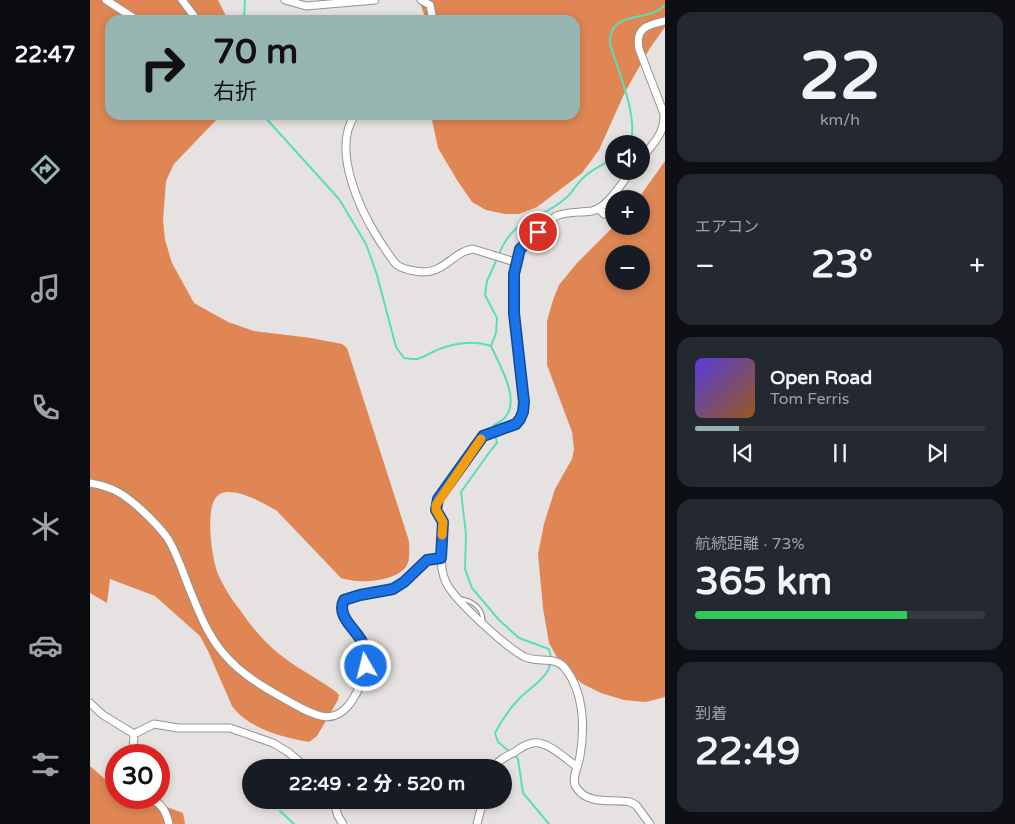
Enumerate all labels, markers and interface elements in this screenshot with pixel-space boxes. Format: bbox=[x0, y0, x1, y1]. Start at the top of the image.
text: 70 m bbox=[213, 31, 298, 73]
icon: right bbox=[130, 35, 195, 100]
text: 22 bbox=[799, 38, 881, 117]
text: 22:47 bbox=[15, 42, 75, 68]
text: 右折 bbox=[213, 79, 257, 105]
text: km/h bbox=[820, 110, 860, 130]
map controls bbox=[605, 135, 650, 290]
button: sound bbox=[605, 135, 650, 180]
icon: directions bbox=[28, 152, 63, 187]
button: + bbox=[605, 190, 650, 235]
pin bbox=[517, 211, 559, 253]
text: エアコン bbox=[695, 217, 759, 237]
icon: arrive bbox=[524, 218, 552, 246]
text: 23° bbox=[811, 242, 873, 288]
button: − bbox=[605, 245, 650, 290]
text: − bbox=[695, 249, 715, 283]
text: + bbox=[969, 249, 985, 283]
icon: music bbox=[28, 271, 63, 306]
text: Open Road bbox=[770, 367, 872, 389]
text: Tom Ferris bbox=[770, 389, 849, 409]
icon: phone bbox=[28, 390, 63, 425]
icon: previous bbox=[729, 439, 757, 467]
icon: pause bbox=[826, 439, 854, 467]
icon: next bbox=[923, 439, 951, 467]
icon: climate bbox=[28, 509, 63, 544]
text: 航続距離 · 73% bbox=[695, 534, 805, 554]
text: 365 km bbox=[695, 559, 832, 605]
icon: car bbox=[28, 628, 63, 663]
position arrow bbox=[339, 639, 391, 691]
text: 到着 bbox=[695, 704, 727, 724]
text: 22:49 bbox=[695, 729, 800, 775]
speed limit sign: 30 bbox=[105, 744, 170, 809]
icon: filters bbox=[28, 747, 63, 782]
text: 22:49 · 2 分 · 520 m bbox=[289, 773, 465, 795]

